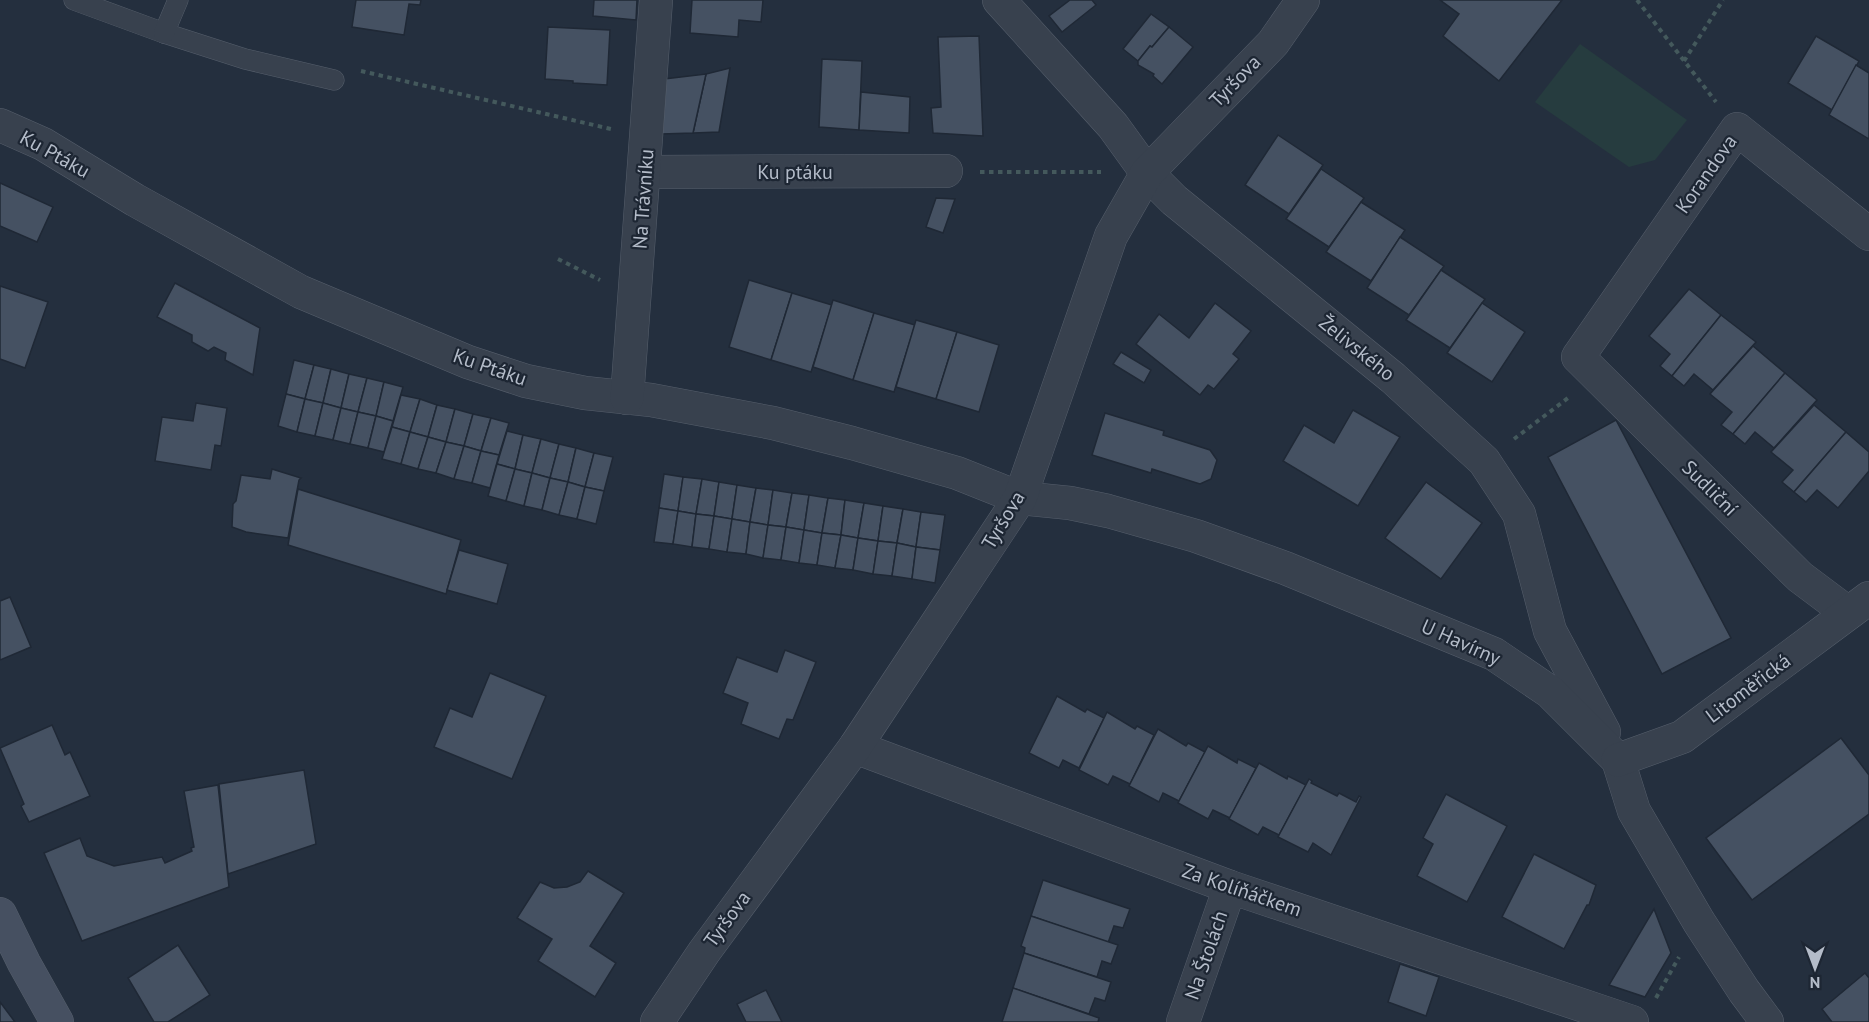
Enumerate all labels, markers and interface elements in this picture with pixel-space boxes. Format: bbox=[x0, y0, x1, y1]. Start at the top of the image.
street label: Tyršova bbox=[1204, 49, 1266, 113]
street label: Ku Ptáku bbox=[15, 124, 95, 184]
street label: Korandova bbox=[1669, 130, 1743, 218]
street label: Na Trávníku bbox=[627, 148, 659, 250]
street label: Ku ptáku bbox=[757, 159, 833, 185]
street label: Želivského bbox=[1314, 309, 1400, 387]
street label: Ku Ptáku bbox=[450, 342, 530, 392]
street label: Sudliční bbox=[1677, 455, 1743, 521]
street label: Tyršova bbox=[976, 486, 1030, 554]
street label: U Havírny bbox=[1417, 613, 1505, 671]
street label: Litoměřická bbox=[1700, 648, 1796, 728]
street label: Za Kolíňáčkem bbox=[1179, 857, 1305, 923]
street label: Tyršova bbox=[698, 886, 756, 952]
street label: Na Štolách bbox=[1179, 907, 1233, 1003]
north arrow bbox=[1785, 938, 1845, 998]
text: N bbox=[1810, 973, 1820, 993]

